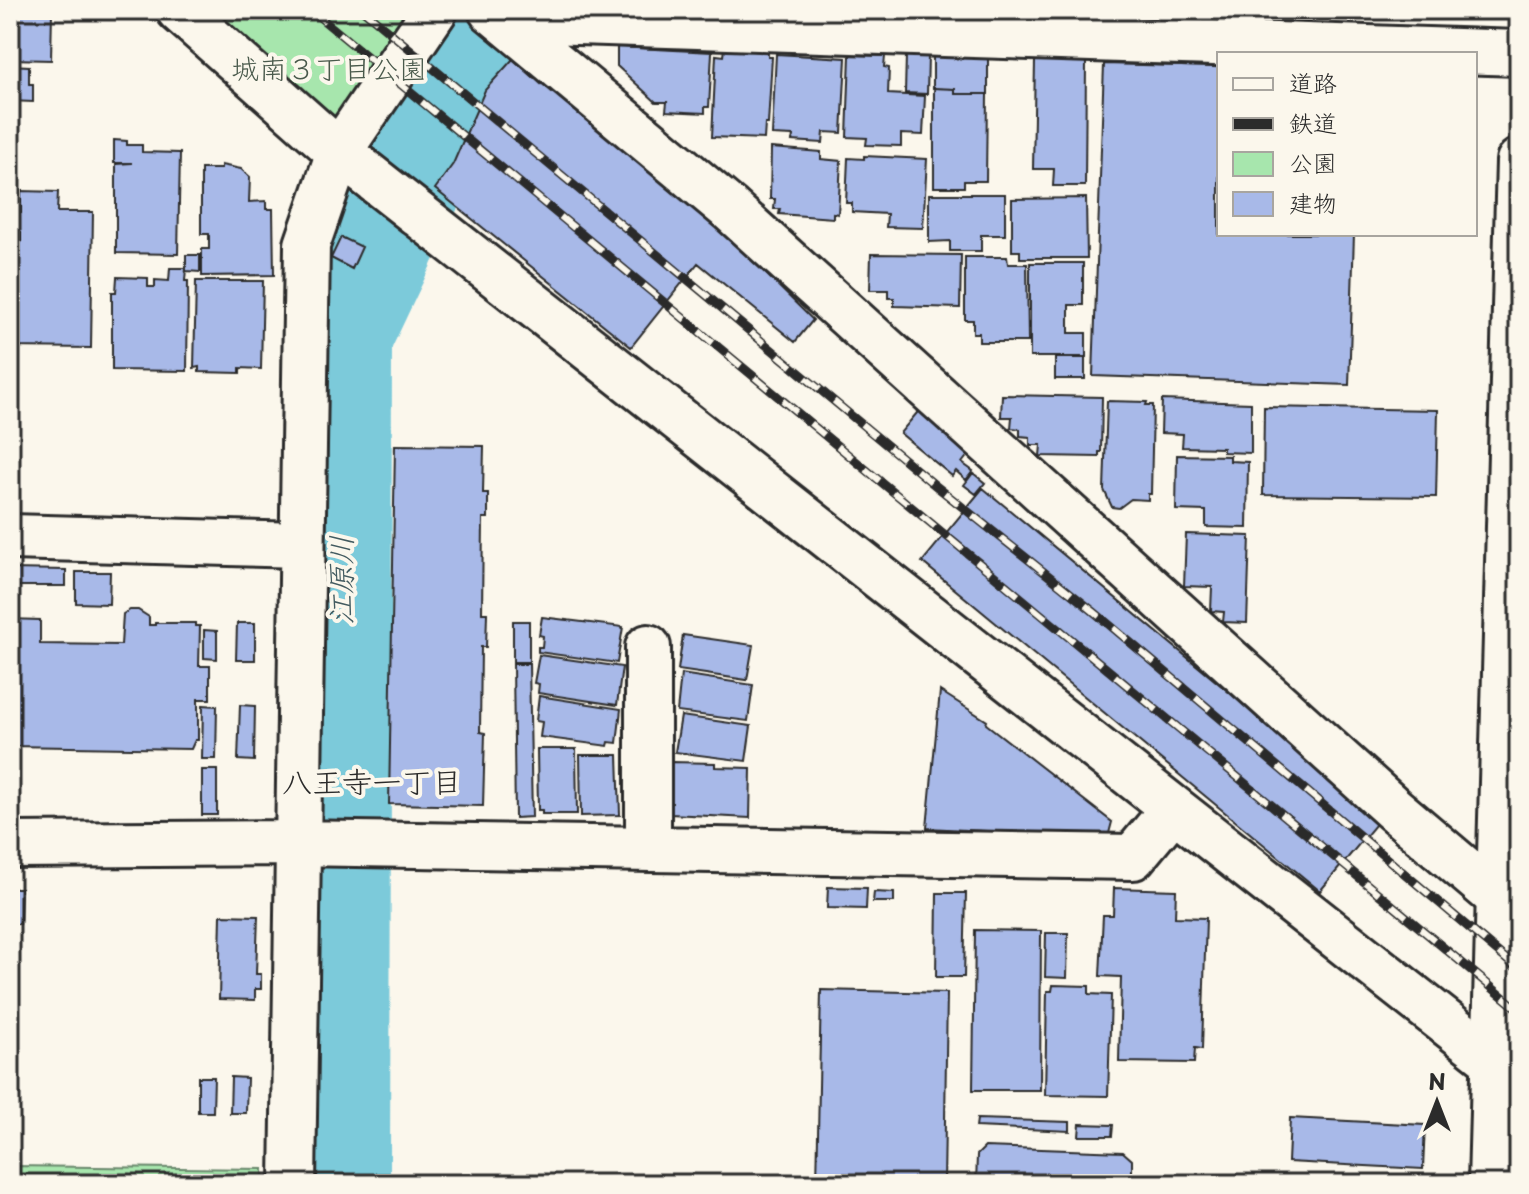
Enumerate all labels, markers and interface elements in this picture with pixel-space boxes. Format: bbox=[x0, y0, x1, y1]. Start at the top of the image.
park label: 城南３丁目公園 bbox=[231, 46, 427, 89]
legend bbox=[1217, 52, 1477, 236]
text: 道路 bbox=[1289, 64, 1337, 100]
text: 鉄道 bbox=[1289, 104, 1337, 140]
text: 公園 bbox=[1289, 144, 1337, 180]
text: 建物 bbox=[1289, 184, 1337, 220]
water label: 江原川 bbox=[317, 535, 362, 625]
district label: 八王寺一丁目 bbox=[282, 758, 462, 803]
north arrow bbox=[1397, 1062, 1477, 1142]
text: N bbox=[1428, 1064, 1446, 1097]

